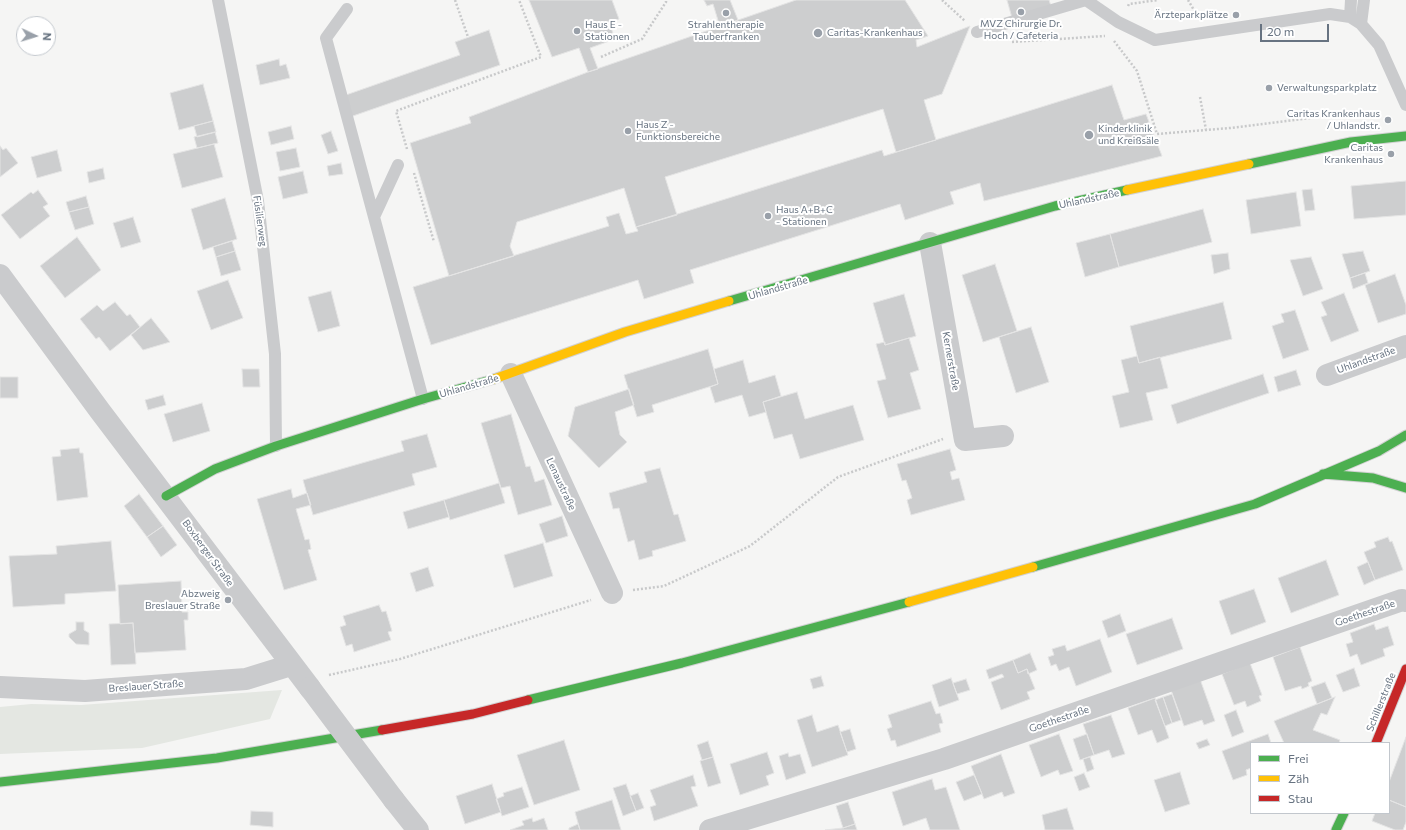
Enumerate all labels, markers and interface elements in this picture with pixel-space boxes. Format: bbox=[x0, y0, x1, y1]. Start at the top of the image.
marker: MVZ Chirurgie Dr. Hoch / Cafeteria bbox=[1016, 7, 1026, 17]
marker: Strahlentherapie Tauberfranken bbox=[721, 8, 731, 18]
place label: Ärzteparkplätze bbox=[1154, 9, 1228, 21]
marker: Ärzteparkplätze bbox=[1231, 10, 1241, 20]
north arrow bbox=[16, 16, 56, 56]
scale bar bbox=[1262, 16, 1331, 42]
place label: MVZ Chirurgie Dr. Hoch / Cafeteria bbox=[980, 18, 1062, 42]
place label: Haus E - Stationen bbox=[585, 19, 629, 42]
place label: Strahlentherapie Tauberfranken bbox=[688, 19, 764, 42]
text: 20 m bbox=[1267, 24, 1294, 38]
marker: Haus E - Stationen bbox=[572, 26, 582, 36]
marker: Caritas-Krankenhaus bbox=[812, 27, 824, 39]
place label: Caritas-Krankenhaus bbox=[827, 27, 923, 39]
text: N bbox=[41, 32, 54, 41]
place label: Verwaltungsparkplatz bbox=[1277, 82, 1377, 94]
marker: Verwaltungsparkplatz bbox=[1264, 83, 1274, 93]
place label: Caritas Krankenhaus / Uhlandstr. bbox=[1287, 108, 1380, 132]
marker: Caritas Krankenhaus / Uhlandstr. bbox=[1383, 115, 1393, 125]
place label: Haus Z - Funktionsbereiche bbox=[636, 119, 720, 142]
place label: Kinderklinik und Kreißsäle bbox=[1098, 123, 1159, 146]
marker: Haus Z - Funktionsbereiche bbox=[623, 126, 633, 136]
marker: Kinderklinik und Kreißsäle bbox=[1083, 129, 1095, 141]
place label: Caritas Krankenhaus bbox=[1324, 142, 1383, 166]
marker: Caritas Krankenhaus bbox=[1386, 149, 1396, 159]
street label: Uhlandstraße bbox=[1058, 187, 1120, 211]
street label: Füsilierweg bbox=[250, 195, 270, 247]
place label: Haus A+B+C - Stationen bbox=[776, 204, 833, 228]
marker: Haus A+B+C - Stationen bbox=[763, 211, 773, 221]
street label: Uhlandstraße bbox=[747, 274, 809, 302]
street label: Kernerstraße bbox=[940, 331, 962, 391]
street label: Uhlandstraße bbox=[1335, 344, 1397, 376]
street label: Uhlandstraße bbox=[438, 372, 500, 400]
street label: Lenaustraße bbox=[544, 456, 578, 512]
street label: Boxberger Straße bbox=[180, 517, 236, 589]
place label: Abzweig Breslauer Straße bbox=[145, 588, 220, 612]
marker: Abzweig Breslauer Straße bbox=[223, 595, 233, 605]
street label: Goethestraße bbox=[1333, 597, 1397, 629]
street label: Schillerstraße bbox=[1364, 671, 1398, 733]
street label: Breslauer Straße bbox=[108, 677, 184, 695]
street label: Goethestraße bbox=[1027, 703, 1091, 735]
legend bbox=[1250, 742, 1390, 814]
text: Frei bbox=[1288, 751, 1309, 765]
text: Zäh bbox=[1288, 771, 1309, 785]
text: Stau bbox=[1288, 791, 1313, 805]

